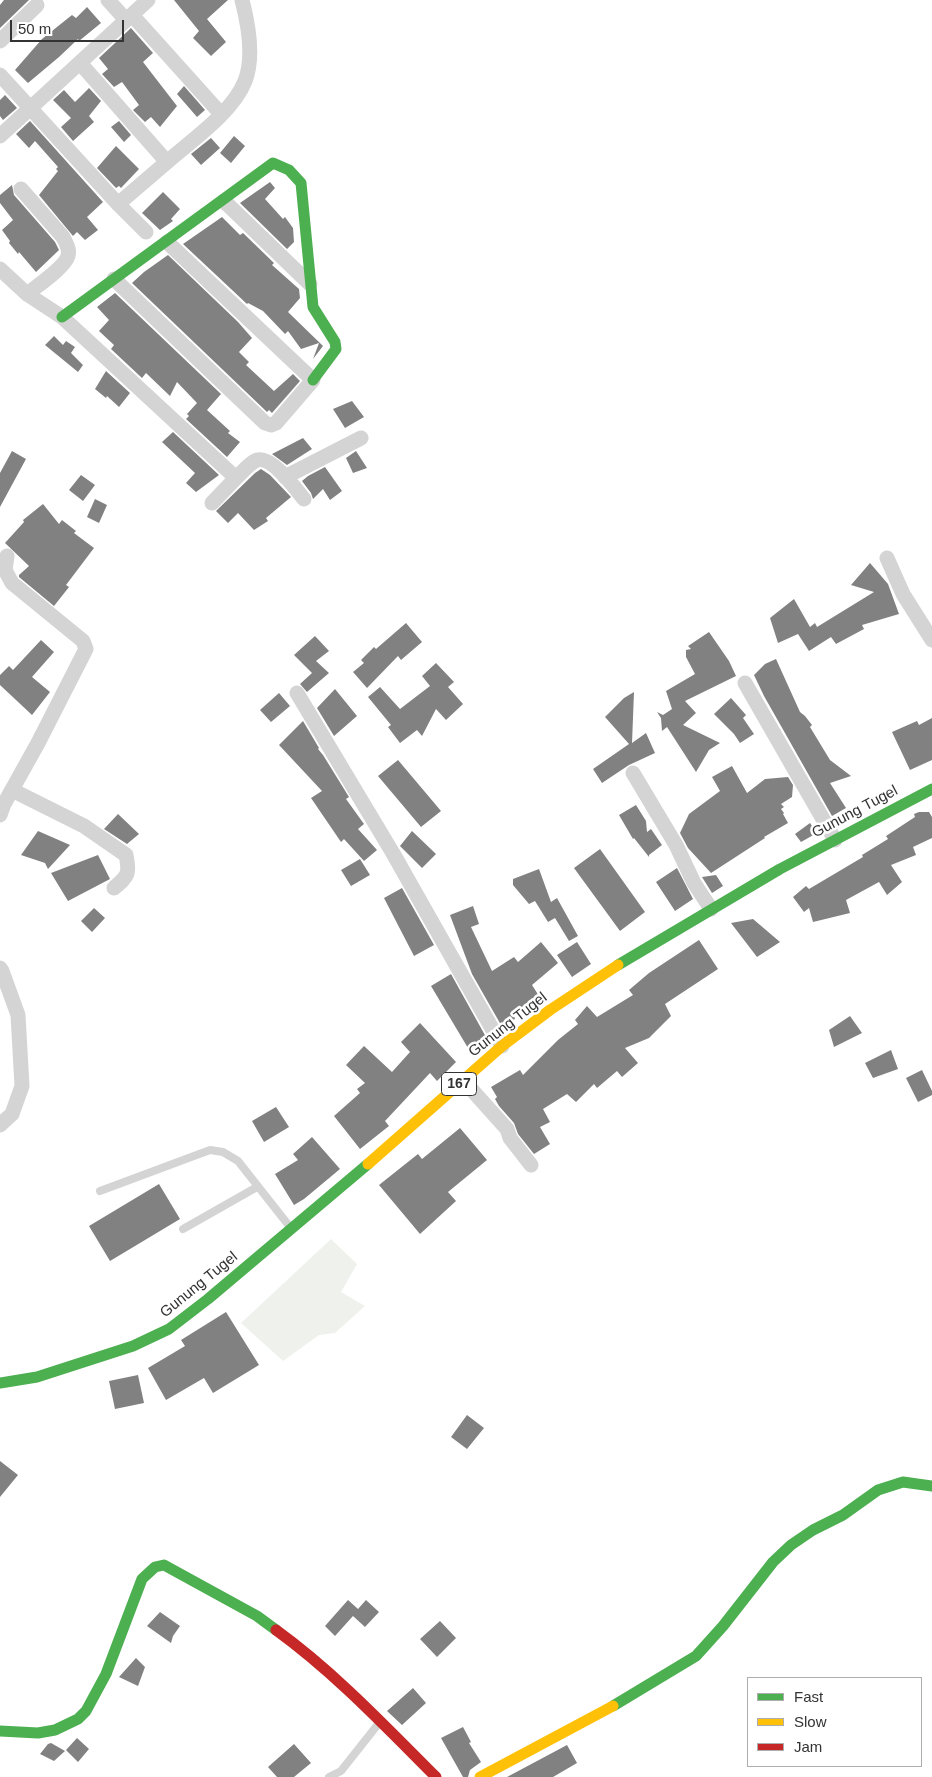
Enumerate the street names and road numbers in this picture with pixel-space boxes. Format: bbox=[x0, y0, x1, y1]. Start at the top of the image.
street label: Gunung Tugel bbox=[809, 782, 901, 842]
street label: Gunung Tugel bbox=[465, 989, 551, 1061]
road number: 167 bbox=[442, 1072, 476, 1096]
street label: Gunung Tugel bbox=[157, 1248, 241, 1322]

